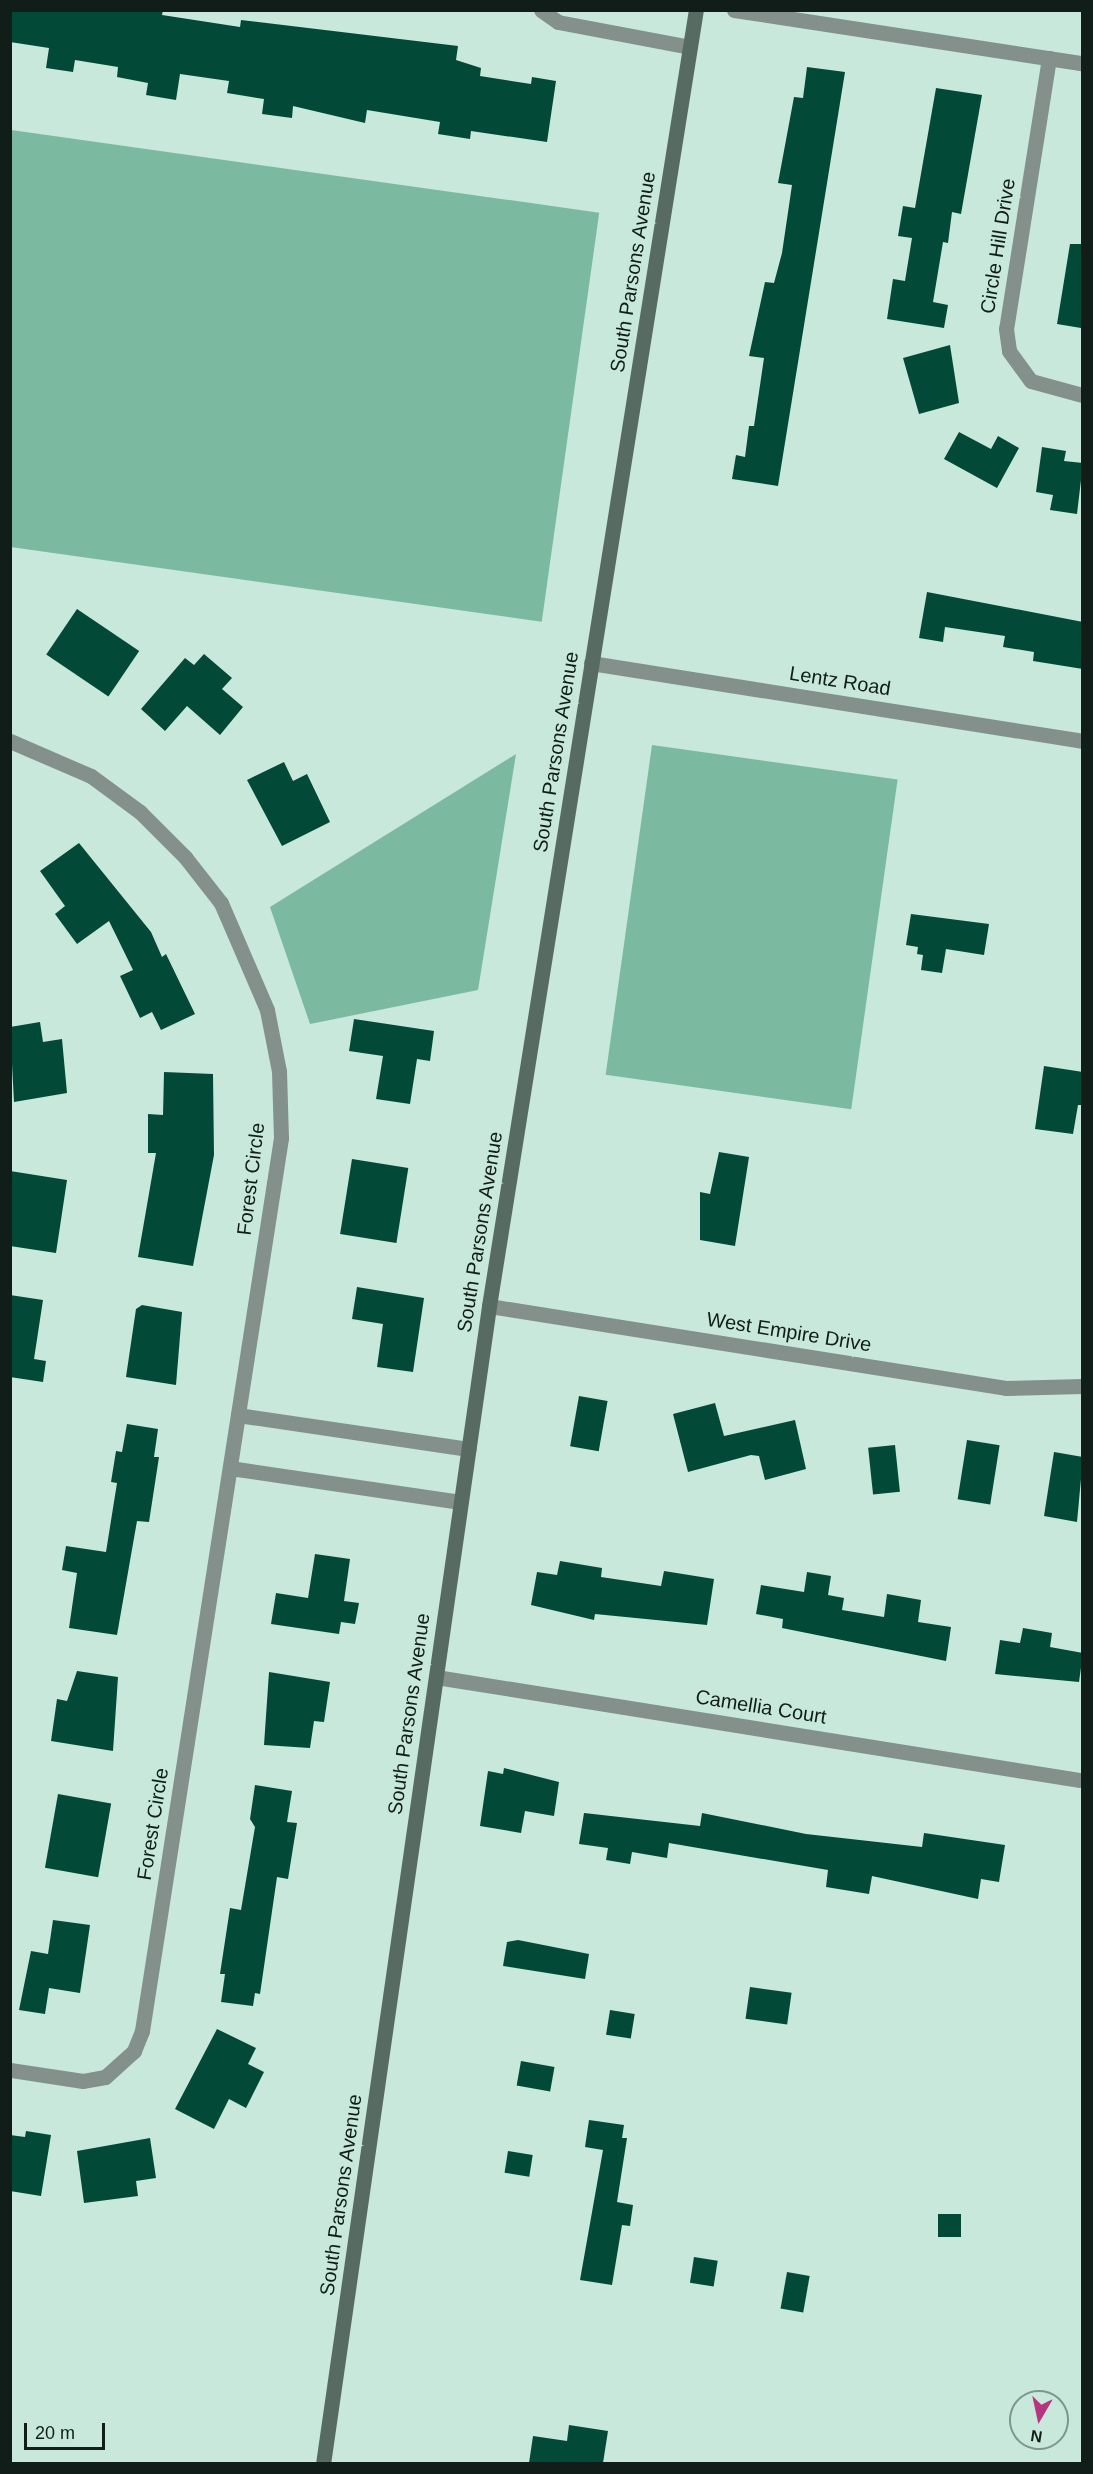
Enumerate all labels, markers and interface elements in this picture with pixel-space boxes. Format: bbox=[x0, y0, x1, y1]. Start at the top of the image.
street label: South Parsons Avenue bbox=[605, 169, 661, 375]
street label: Circle Hill Drive bbox=[975, 177, 1021, 315]
street label: South Parsons Avenue bbox=[528, 649, 584, 855]
street label: Lentz Road bbox=[788, 661, 892, 701]
street label: Forest Circle bbox=[232, 1121, 270, 1237]
street label: South Parsons Avenue bbox=[452, 1129, 508, 1335]
street label: West Empire Drive bbox=[705, 1307, 873, 1357]
street label: South Parsons Avenue bbox=[383, 1611, 435, 1817]
street label: Camellia Court bbox=[694, 1685, 828, 1729]
street label: Forest Circle bbox=[132, 1766, 174, 1882]
street label: South Parsons Avenue bbox=[315, 2092, 367, 2298]
north arrow bbox=[1009, 2390, 1069, 2450]
scale bar bbox=[27, 2411, 108, 2449]
text: 20 m bbox=[35, 2423, 75, 2443]
text: N bbox=[1029, 2427, 1043, 2446]

